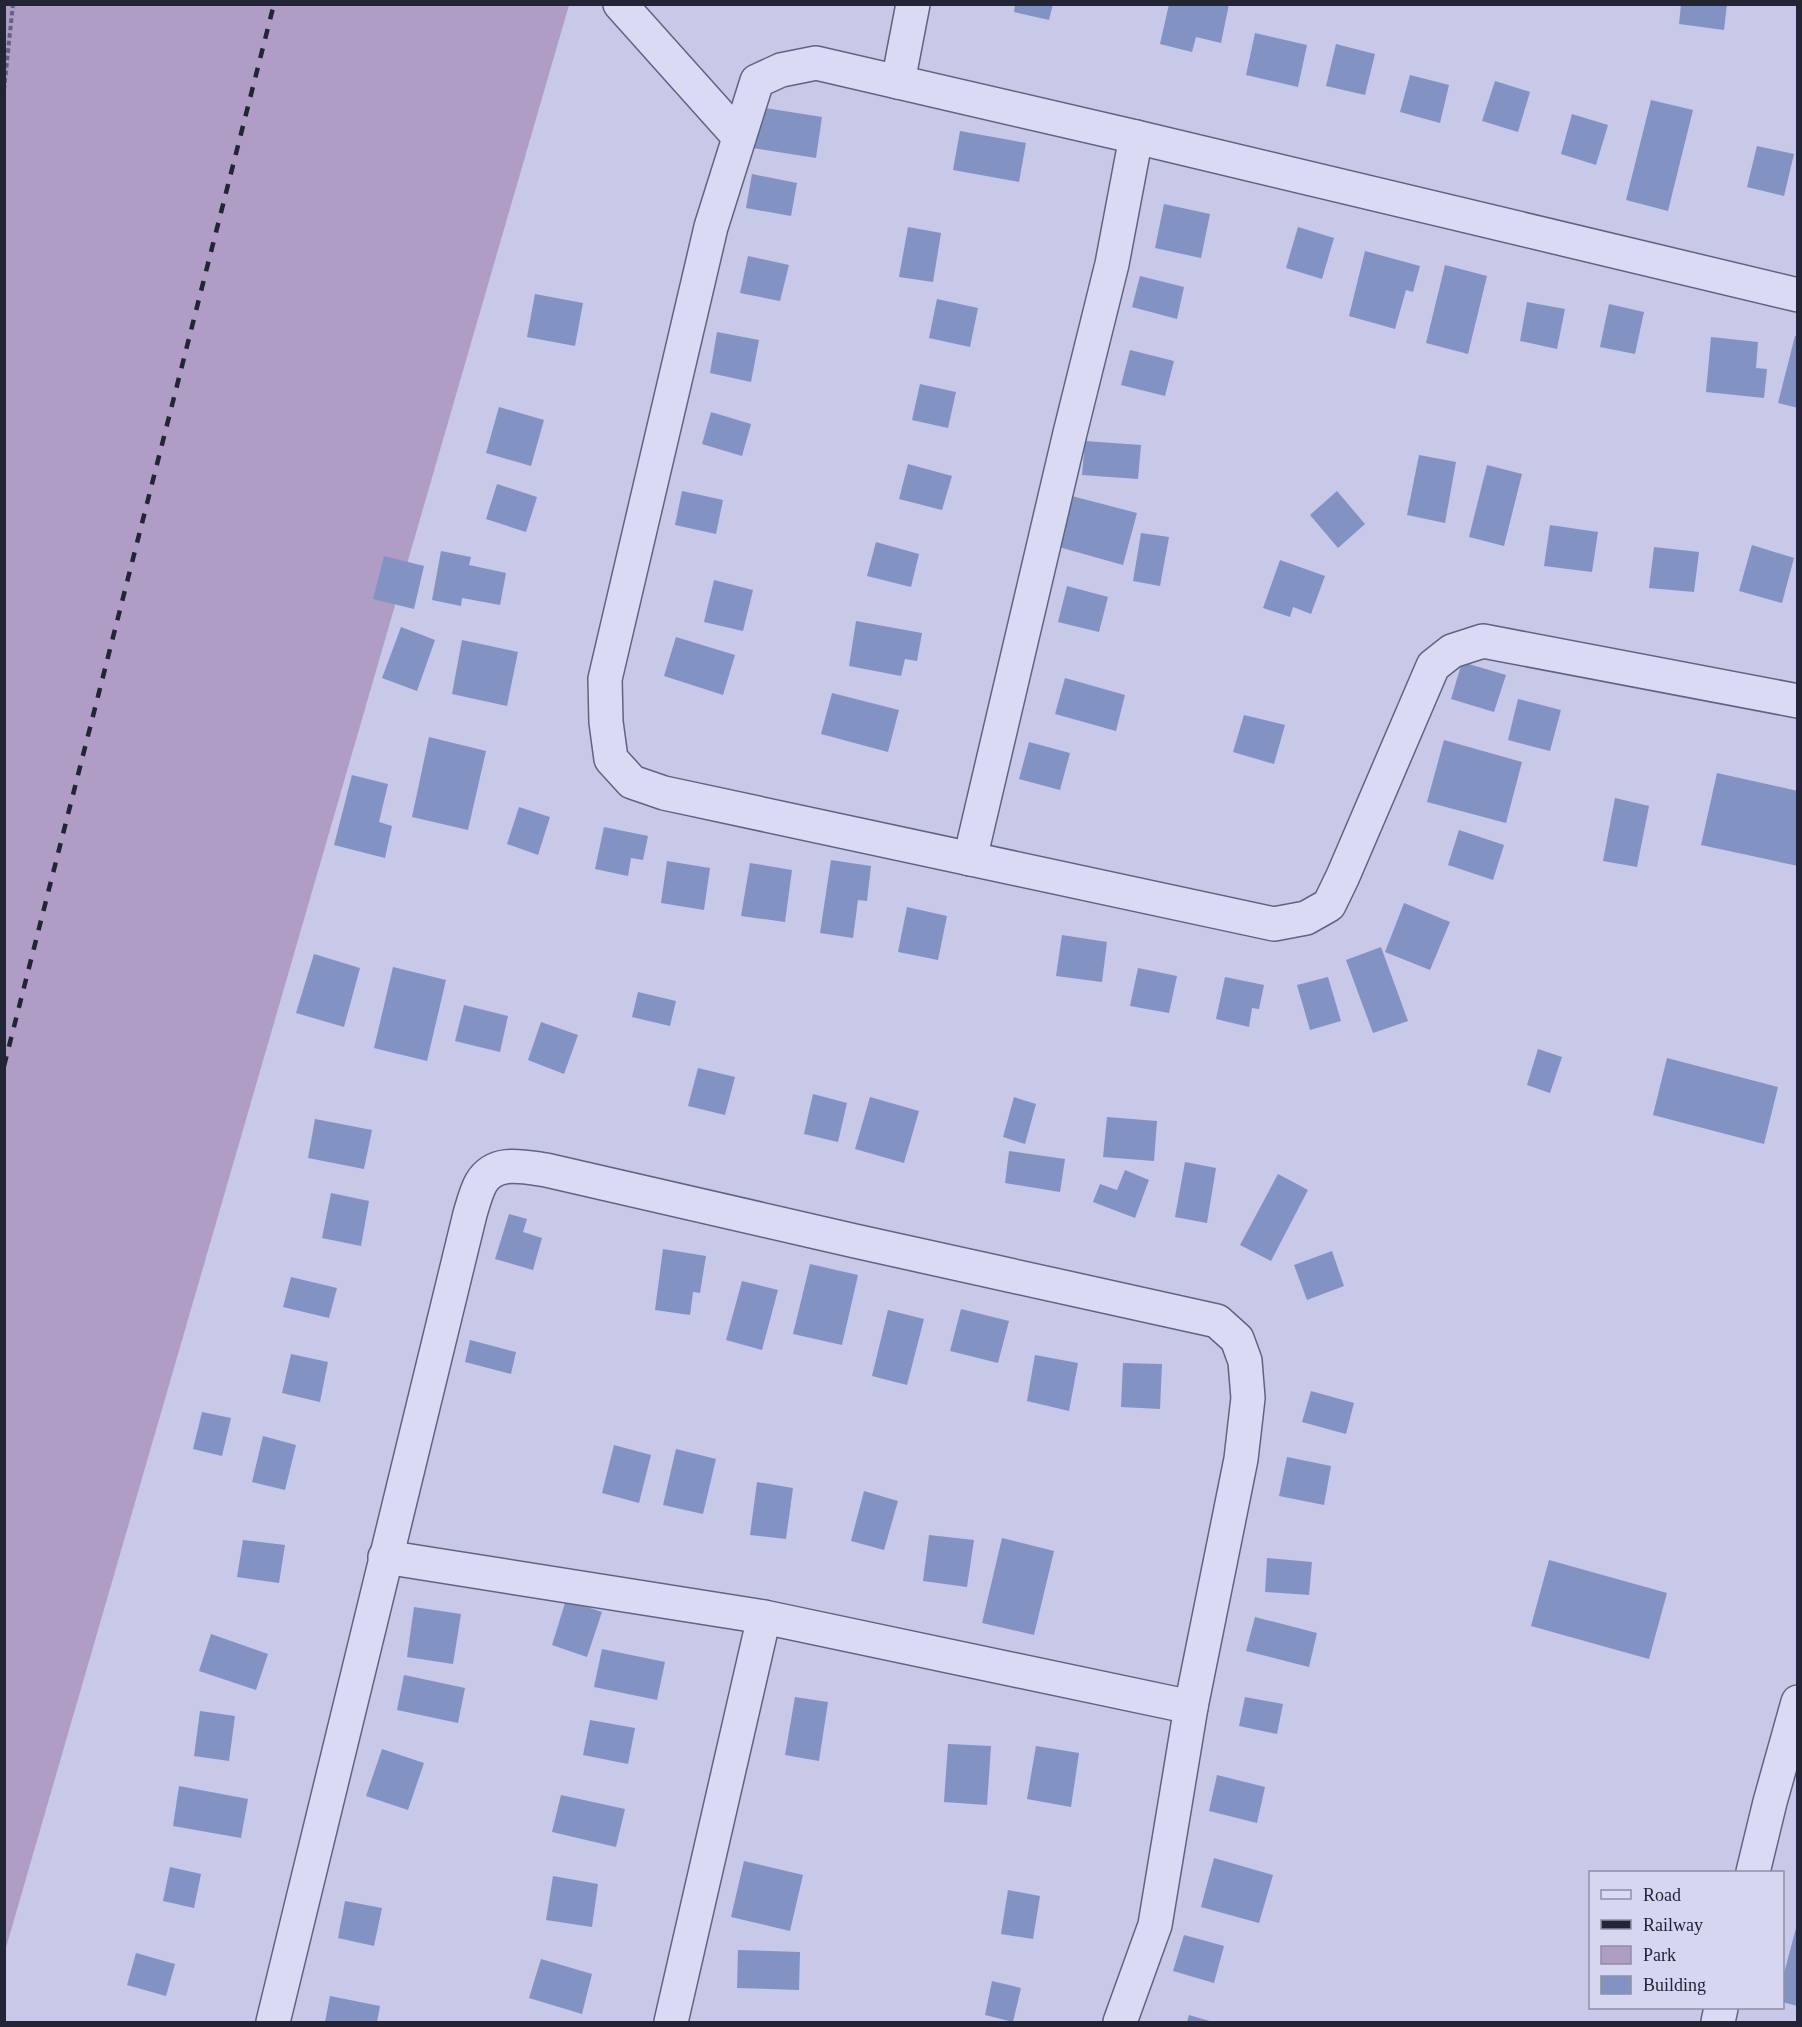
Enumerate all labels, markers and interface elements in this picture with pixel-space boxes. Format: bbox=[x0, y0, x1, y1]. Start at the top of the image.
legend bbox=[1589, 1871, 1784, 2009]
text: Road bbox=[1643, 1885, 1681, 1905]
text: Railway bbox=[1643, 1915, 1703, 1935]
text: Park bbox=[1643, 1945, 1676, 1965]
text: Building bbox=[1643, 1975, 1706, 1995]

